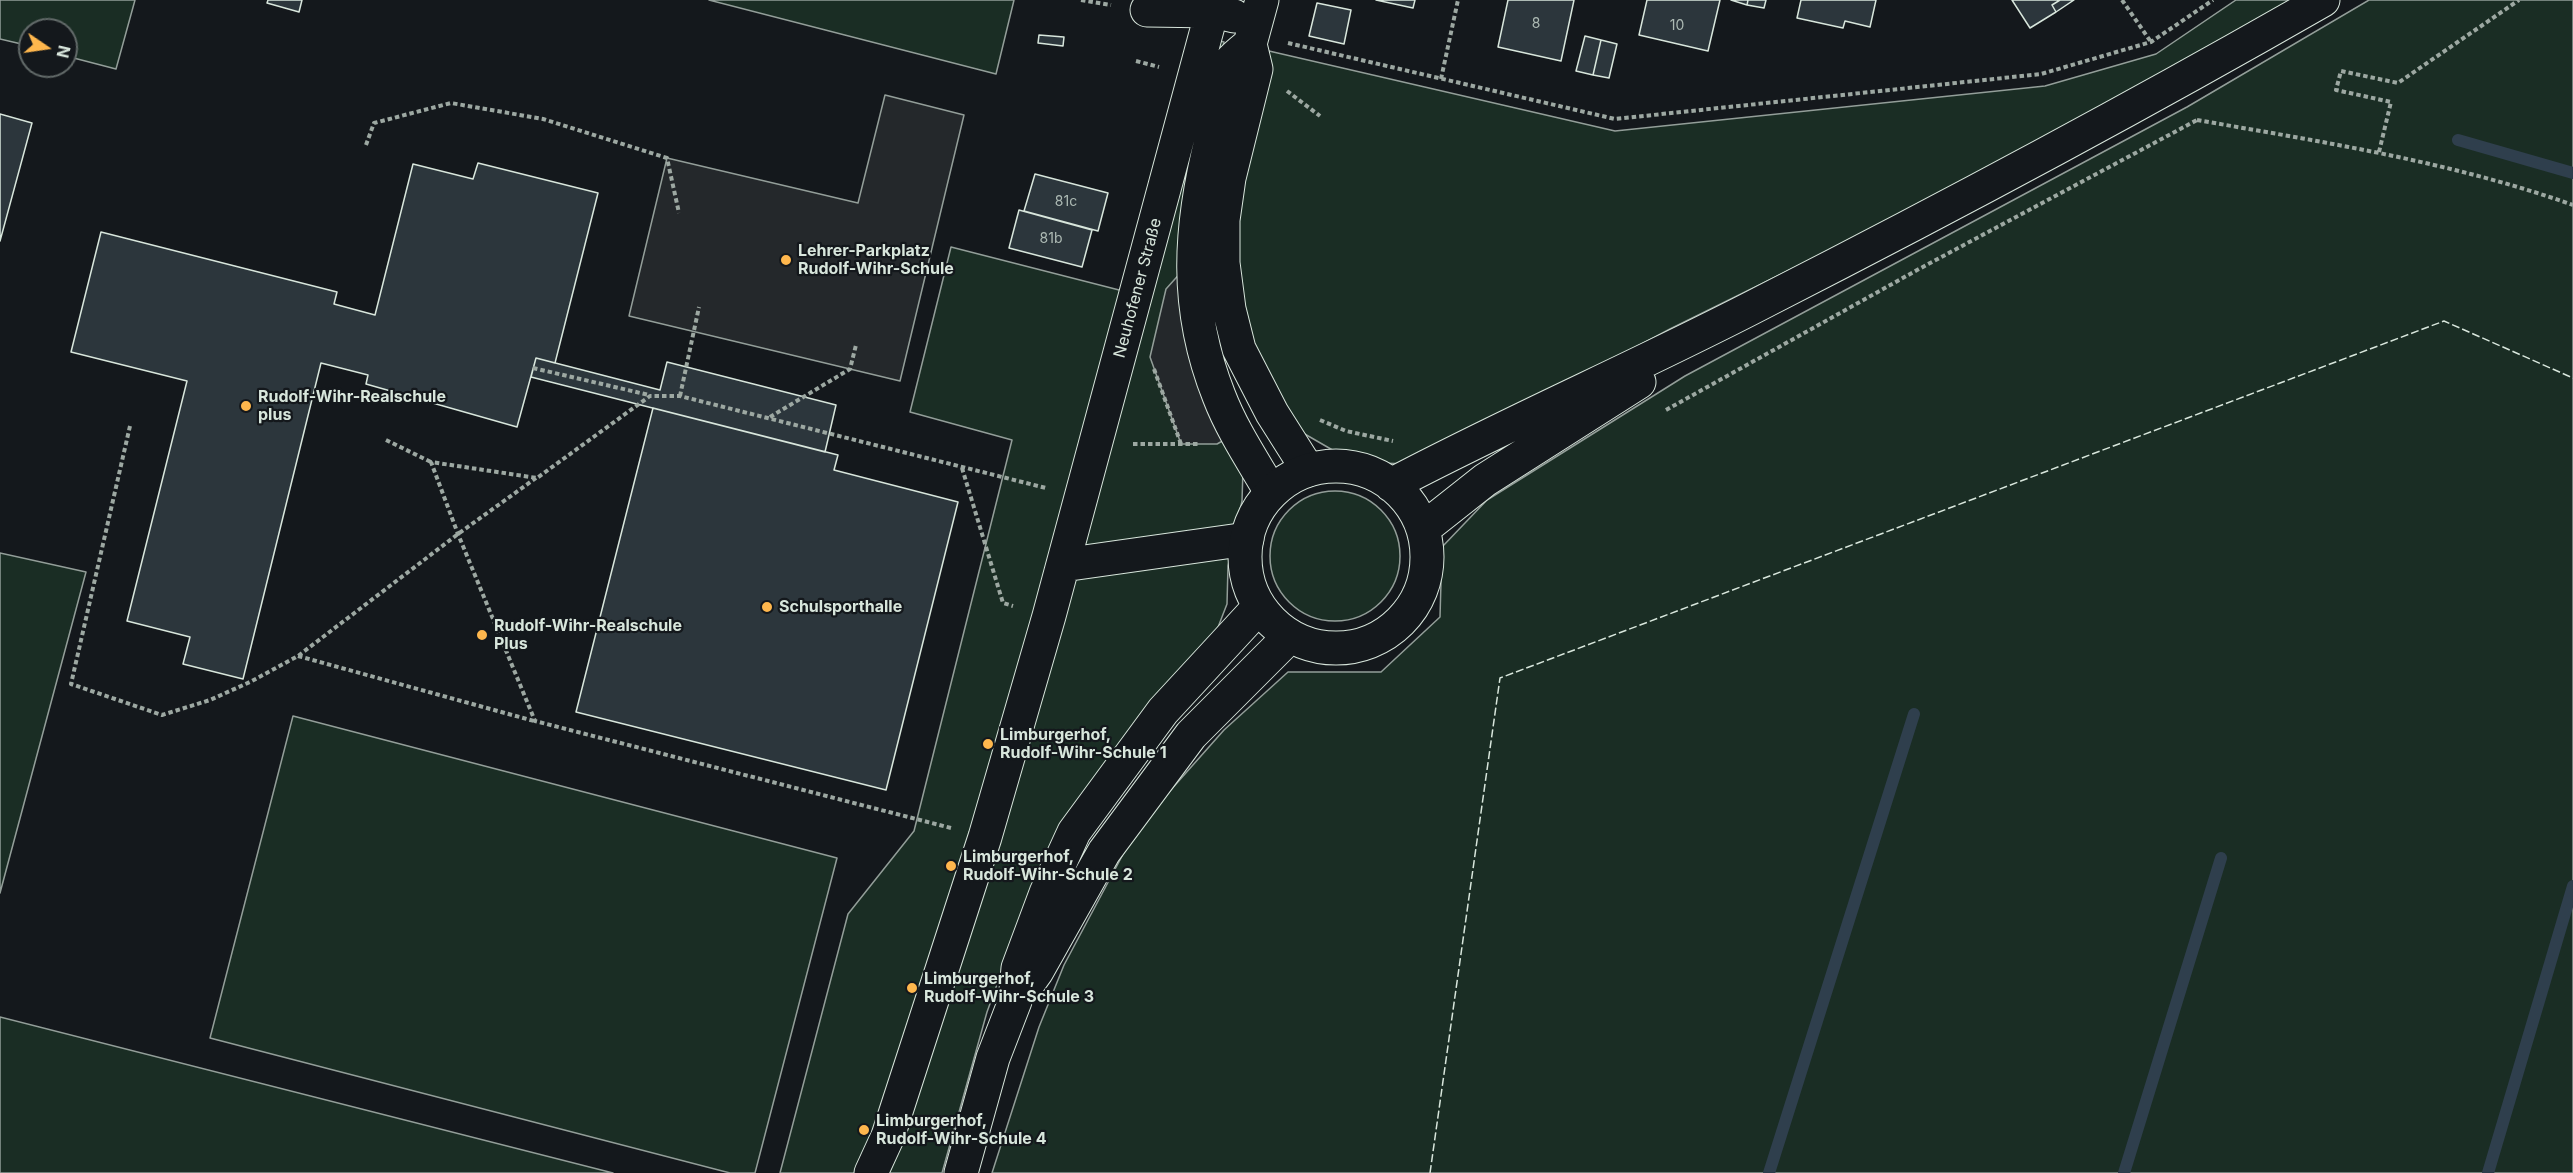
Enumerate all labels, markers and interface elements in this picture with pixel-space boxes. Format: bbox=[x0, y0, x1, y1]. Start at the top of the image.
house number: 8 bbox=[1532, 16, 1540, 32]
north arrow bbox=[18, 18, 78, 78]
house number: 10 bbox=[1670, 18, 1684, 34]
text: N bbox=[52, 43, 75, 60]
house number: 81c bbox=[1055, 194, 1077, 210]
street label: Neuhofener Straße bbox=[1110, 216, 1166, 360]
house number: 81b bbox=[1040, 231, 1062, 247]
place label: Lehrer-Parkplatz Rudolf-Wihr-Schule bbox=[798, 241, 954, 279]
marker: Lehrer-Parkplatz Rudolf-Wihr-Schule bbox=[779, 253, 793, 267]
place label: Rudolf-Wihr-Realschule plus bbox=[258, 387, 446, 425]
marker: Rudolf-Wihr-Realschule plus bbox=[239, 399, 253, 413]
place label: Schulsporthalle bbox=[779, 597, 902, 617]
marker: Schulsporthalle bbox=[760, 600, 774, 614]
place label: Rudolf-Wihr-Realschule Plus bbox=[494, 616, 682, 654]
marker: Rudolf-Wihr-Realschule Plus bbox=[475, 628, 489, 642]
place label: Limburgerhof, Rudolf-Wihr-Schule 1 bbox=[1000, 725, 1167, 763]
marker: Limburgerhof, Rudolf-Wihr-Schule 1 bbox=[981, 737, 995, 751]
place label: Limburgerhof, Rudolf-Wihr-Schule 2 bbox=[963, 847, 1133, 885]
marker: Limburgerhof, Rudolf-Wihr-Schule 2 bbox=[944, 859, 958, 873]
place label: Limburgerhof, Rudolf-Wihr-Schule 3 bbox=[924, 969, 1094, 1007]
marker: Limburgerhof, Rudolf-Wihr-Schule 3 bbox=[905, 981, 919, 995]
place label: Limburgerhof, Rudolf-Wihr-Schule 4 bbox=[876, 1111, 1046, 1149]
marker: Limburgerhof, Rudolf-Wihr-Schule 4 bbox=[857, 1123, 871, 1137]

